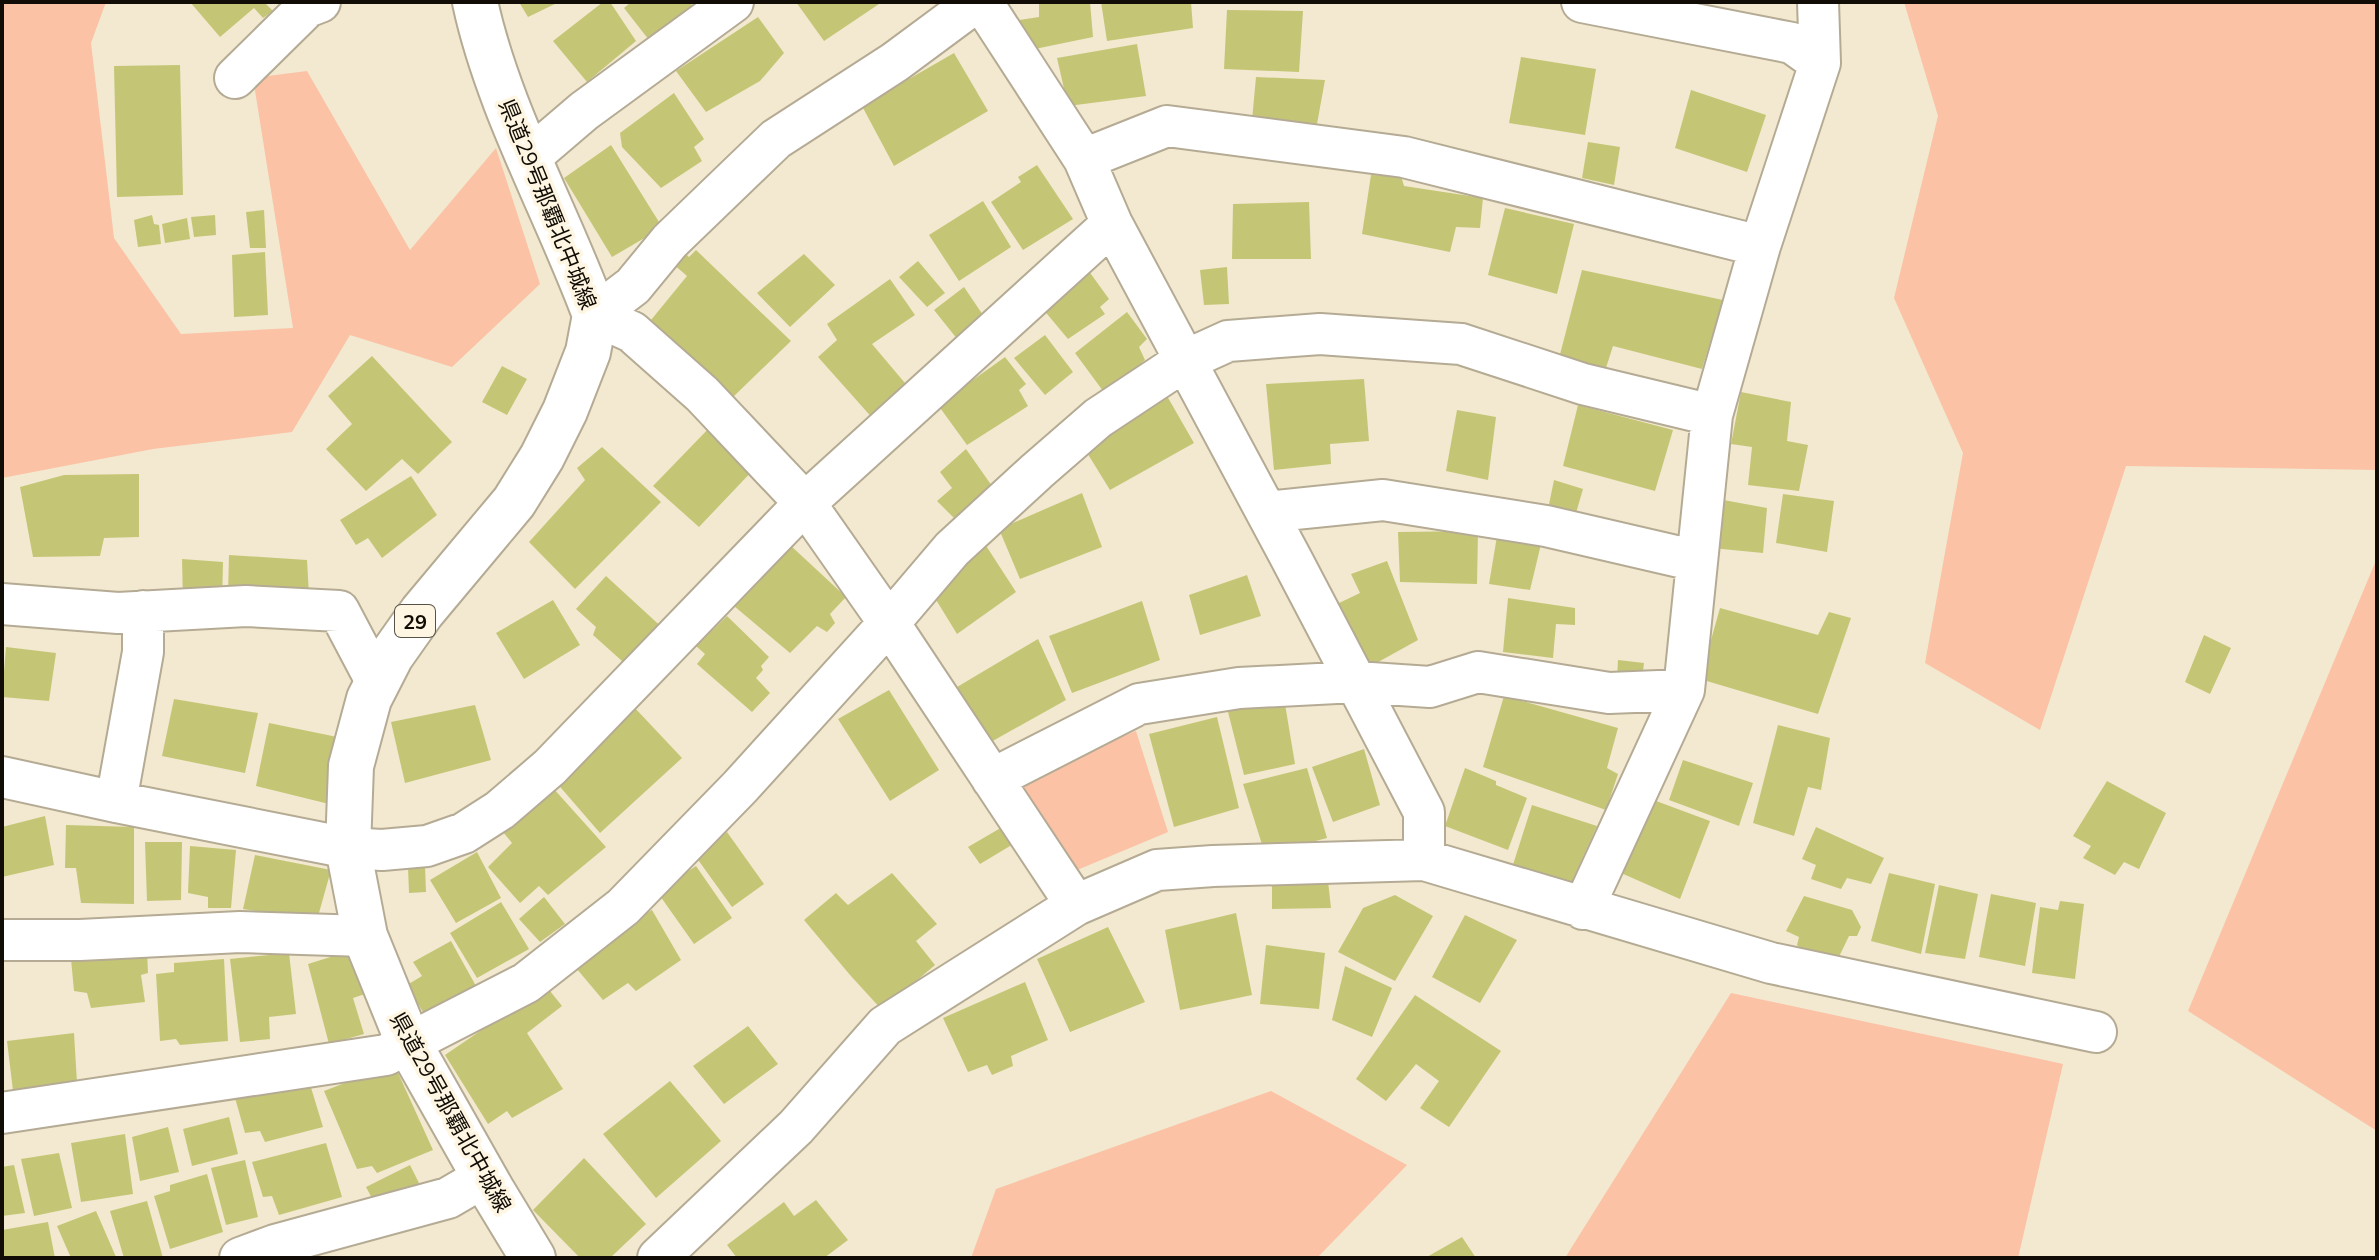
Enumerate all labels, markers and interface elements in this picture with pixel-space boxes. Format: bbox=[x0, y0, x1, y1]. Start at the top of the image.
street label: 県道29号那覇北中城線 bbox=[493, 95, 603, 313]
road number: 29 bbox=[395, 605, 435, 637]
street label: 県道29号那覇北中城線 bbox=[384, 1007, 518, 1217]

